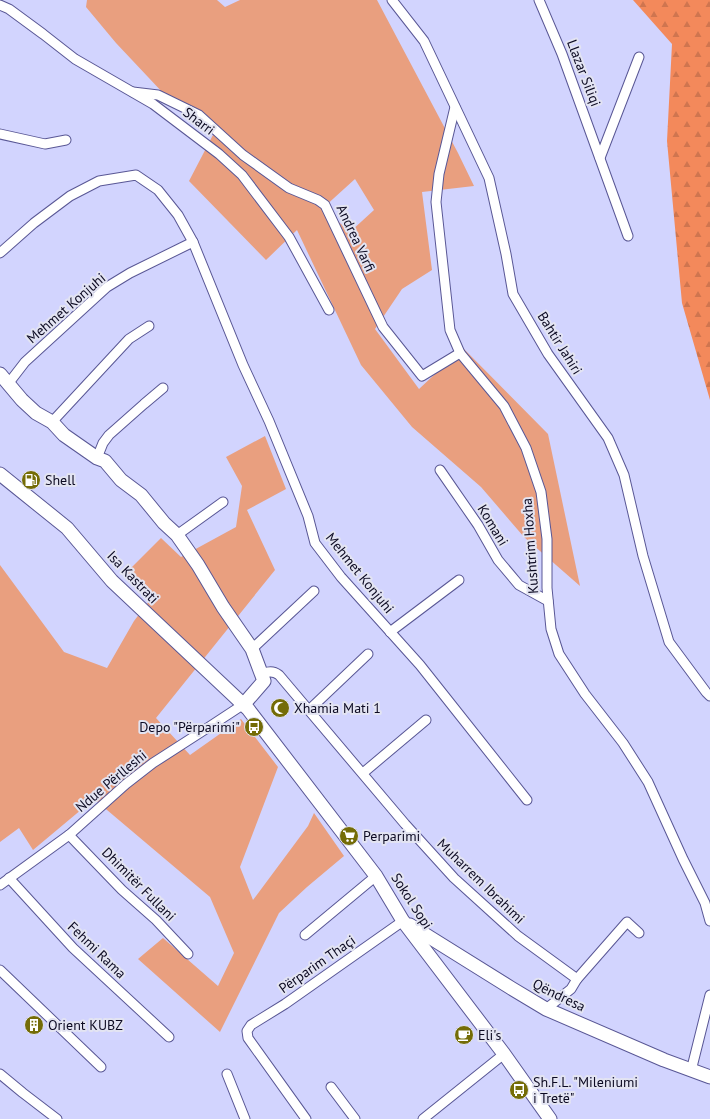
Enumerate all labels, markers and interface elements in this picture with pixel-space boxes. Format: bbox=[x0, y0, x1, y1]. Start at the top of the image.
street label: Llazar Siliqi bbox=[563, 37, 605, 109]
street label: Sharri bbox=[179, 103, 219, 139]
street label: Andrea Varfi bbox=[333, 202, 379, 274]
street label: Mehmet Konjuhi bbox=[23, 269, 109, 347]
street label: Bahtir Jahiri bbox=[534, 308, 586, 378]
fuel station icon: Shell bbox=[20, 469, 42, 491]
place label: Shell bbox=[45, 471, 75, 489]
street label: Kushtrim Hoxha bbox=[518, 497, 542, 595]
street label: Komani bbox=[474, 501, 512, 549]
street label: Mehmet Konjuhi bbox=[322, 529, 398, 617]
street label: Isa Kastrati bbox=[103, 547, 163, 607]
mosque icon: Xhamia Mati 1 bbox=[269, 697, 291, 719]
place label: Xhamia Mati 1 bbox=[294, 699, 381, 717]
bus stop icon: Depo "Përparimi" bbox=[243, 716, 265, 738]
place label: Depo "Përparimi" bbox=[139, 718, 240, 736]
street label: Ndue Përlleshi bbox=[72, 746, 150, 816]
supermarket icon: Perparimi bbox=[338, 825, 360, 847]
place label: Perparimi bbox=[363, 827, 420, 845]
street label: Muharrem Ibrahimi bbox=[433, 835, 529, 927]
street label: Dhimitër Fullani bbox=[98, 843, 180, 925]
street label: Sokol Sopi bbox=[387, 870, 437, 932]
street label: Fehmi Rama bbox=[64, 918, 130, 982]
street label: Përparim Thaçi bbox=[275, 931, 359, 997]
street label: Qëndresa bbox=[530, 975, 588, 1016]
building icon: Orient KUBZ bbox=[23, 1014, 45, 1036]
place label: Orient KUBZ bbox=[48, 1016, 123, 1034]
cafe icon: Eli's bbox=[453, 1024, 475, 1046]
place label: Eli's bbox=[478, 1026, 502, 1044]
place label: Sh.F.L. "Mileniumi i Tretë" bbox=[533, 1073, 638, 1107]
bus stop icon: Sh.F.L. "Mileniumi i Tretë" bbox=[508, 1079, 530, 1101]

